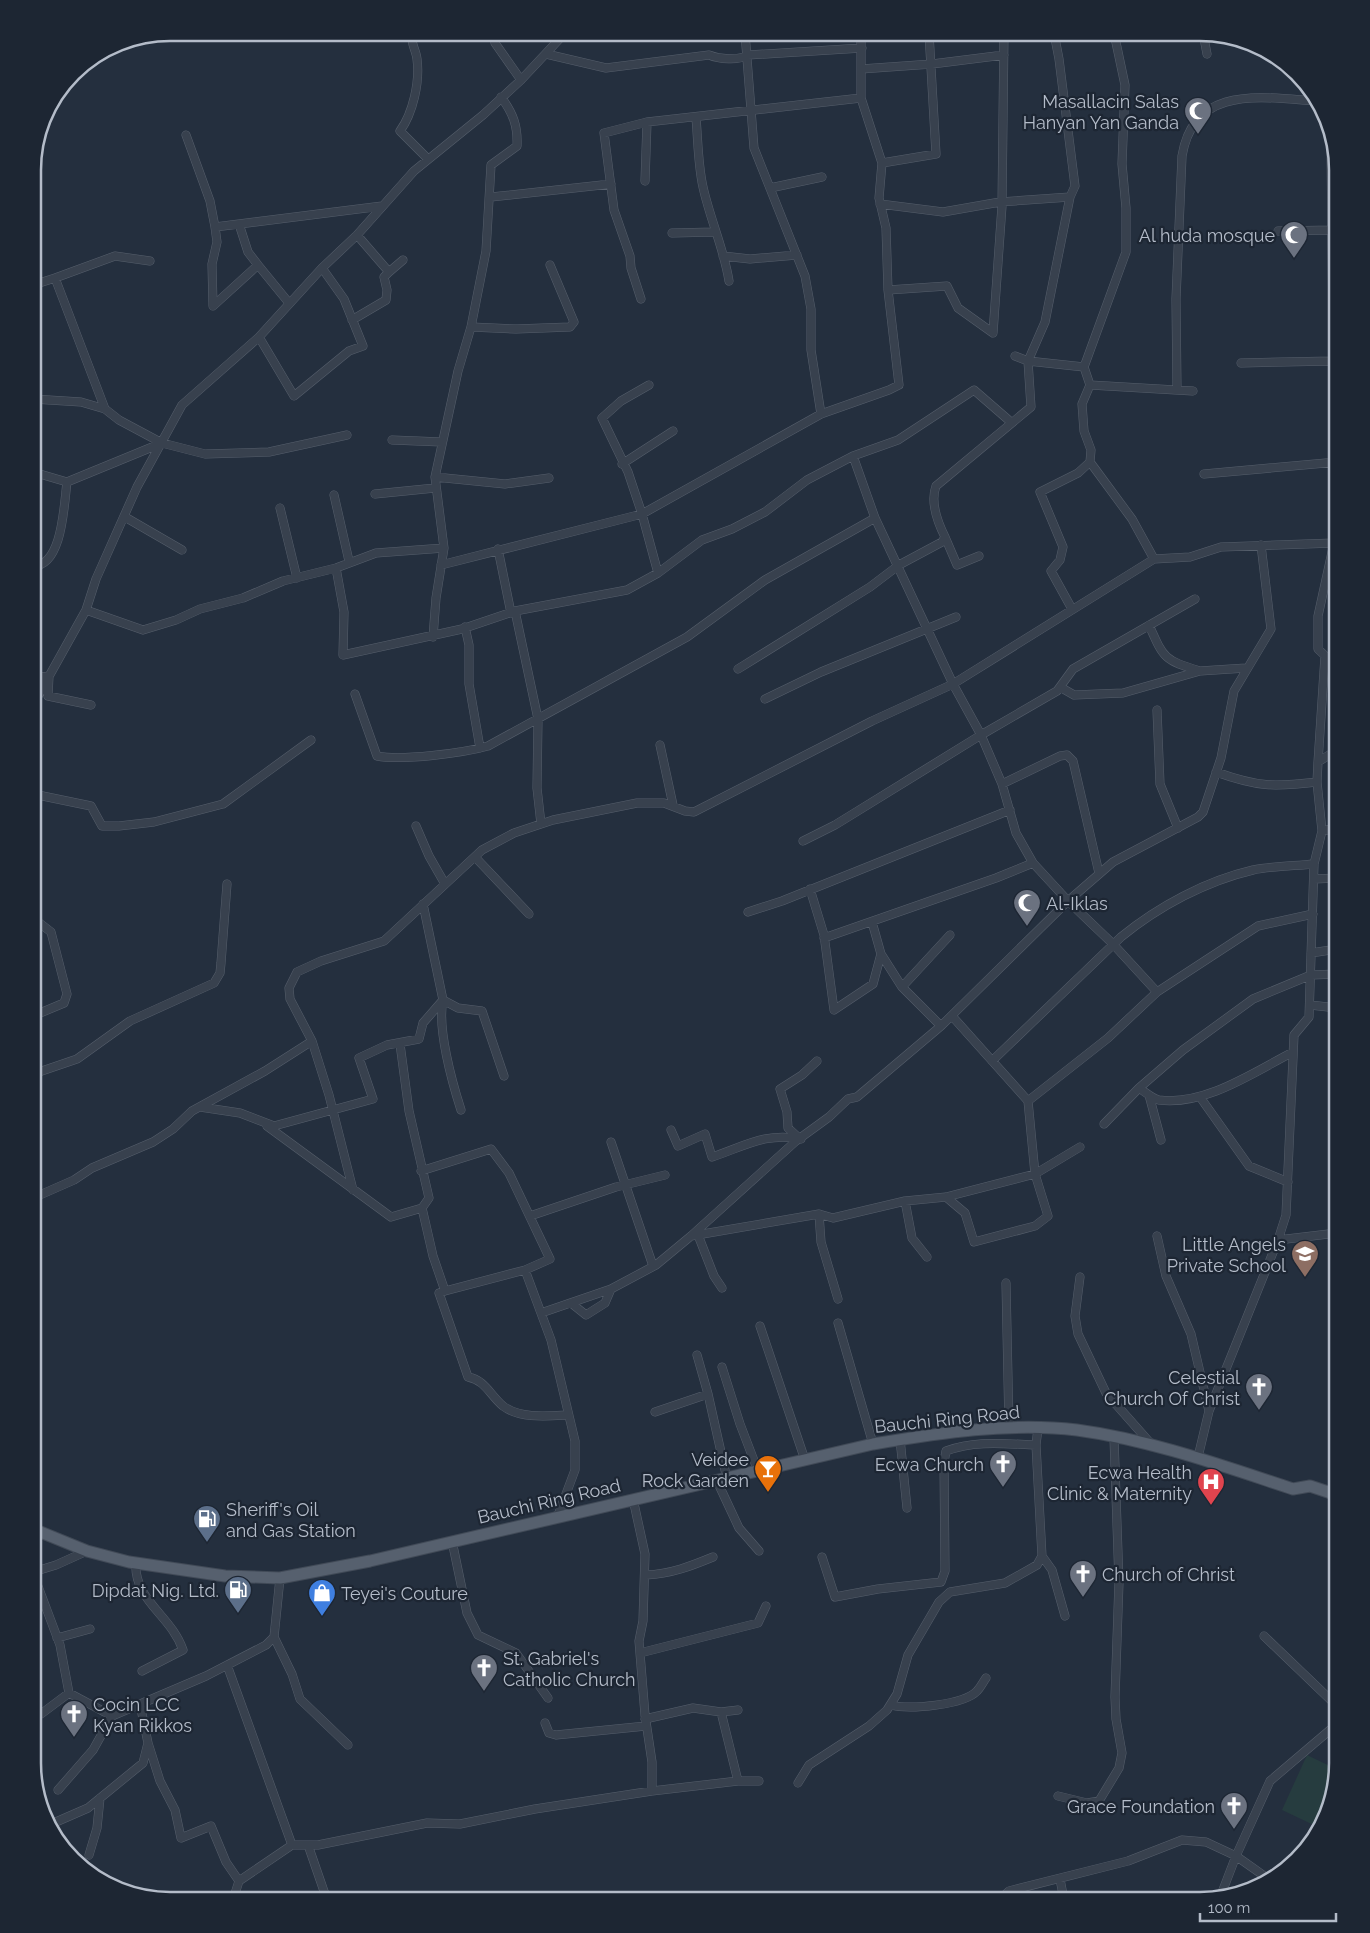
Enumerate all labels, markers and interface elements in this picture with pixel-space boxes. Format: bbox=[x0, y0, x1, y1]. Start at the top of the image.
place label: Masallacin Salas Hanyan Yan Ganda bbox=[1023, 91, 1179, 133]
mosque icon: Masallacin Salas Hanyan Yan Ganda bbox=[1183, 96, 1213, 135]
mosque icon: Al huda mosque bbox=[1279, 220, 1309, 259]
place label: Al huda mosque bbox=[1139, 225, 1275, 246]
mosque icon: Al-Iklas bbox=[1012, 888, 1042, 927]
place label: Al-Iklas bbox=[1046, 893, 1108, 914]
place label: Little Angels Private School bbox=[1167, 1234, 1286, 1276]
school or university icon: Little Angels Private School bbox=[1290, 1239, 1320, 1278]
place label: Celestial Church Of Christ bbox=[1104, 1367, 1240, 1409]
church icon: Celestial Church Of Christ bbox=[1244, 1372, 1274, 1411]
street label: Bauchi Ring Road bbox=[873, 1401, 1021, 1437]
place label: Veidee Rock Garden bbox=[642, 1449, 749, 1491]
church icon: Ecwa Church bbox=[988, 1449, 1018, 1488]
bar icon: Veidee Rock Garden bbox=[753, 1454, 783, 1493]
place label: Ecwa Church bbox=[875, 1454, 984, 1475]
place label: Ecwa Health Clinic & Maternity bbox=[1047, 1462, 1192, 1504]
hospital icon: Ecwa Health Clinic & Maternity bbox=[1196, 1467, 1226, 1506]
street label: Bauchi Ring Road bbox=[475, 1474, 623, 1528]
place label: Sheriff's Oil and Gas Station bbox=[226, 1499, 356, 1541]
fuel station icon: Sheriff's Oil and Gas Station bbox=[192, 1504, 222, 1543]
church icon: Church of Christ bbox=[1068, 1559, 1098, 1598]
place label: Church of Christ bbox=[1102, 1564, 1235, 1585]
fuel station icon: Dipdat Nig. Ltd. bbox=[223, 1575, 253, 1614]
shop icon: Teyei's Couture bbox=[307, 1578, 337, 1617]
place label: Dipdat Nig. Ltd. bbox=[92, 1580, 219, 1601]
place label: Teyei's Couture bbox=[341, 1583, 468, 1604]
place label: St. Gabriel's Catholic Church bbox=[503, 1648, 636, 1690]
church icon: St. Gabriel's Catholic Church bbox=[469, 1653, 499, 1692]
place label: Cocin LCC Kyan Rikkos bbox=[93, 1694, 192, 1736]
church icon: Cocin LCC Kyan Rikkos bbox=[59, 1699, 89, 1738]
church icon: Grace Foundation bbox=[1219, 1791, 1249, 1830]
place label: Grace Foundation bbox=[1067, 1796, 1215, 1817]
scale bar bbox=[1200, 1890, 1336, 1922]
text: 100 m bbox=[1208, 1899, 1250, 1917]

